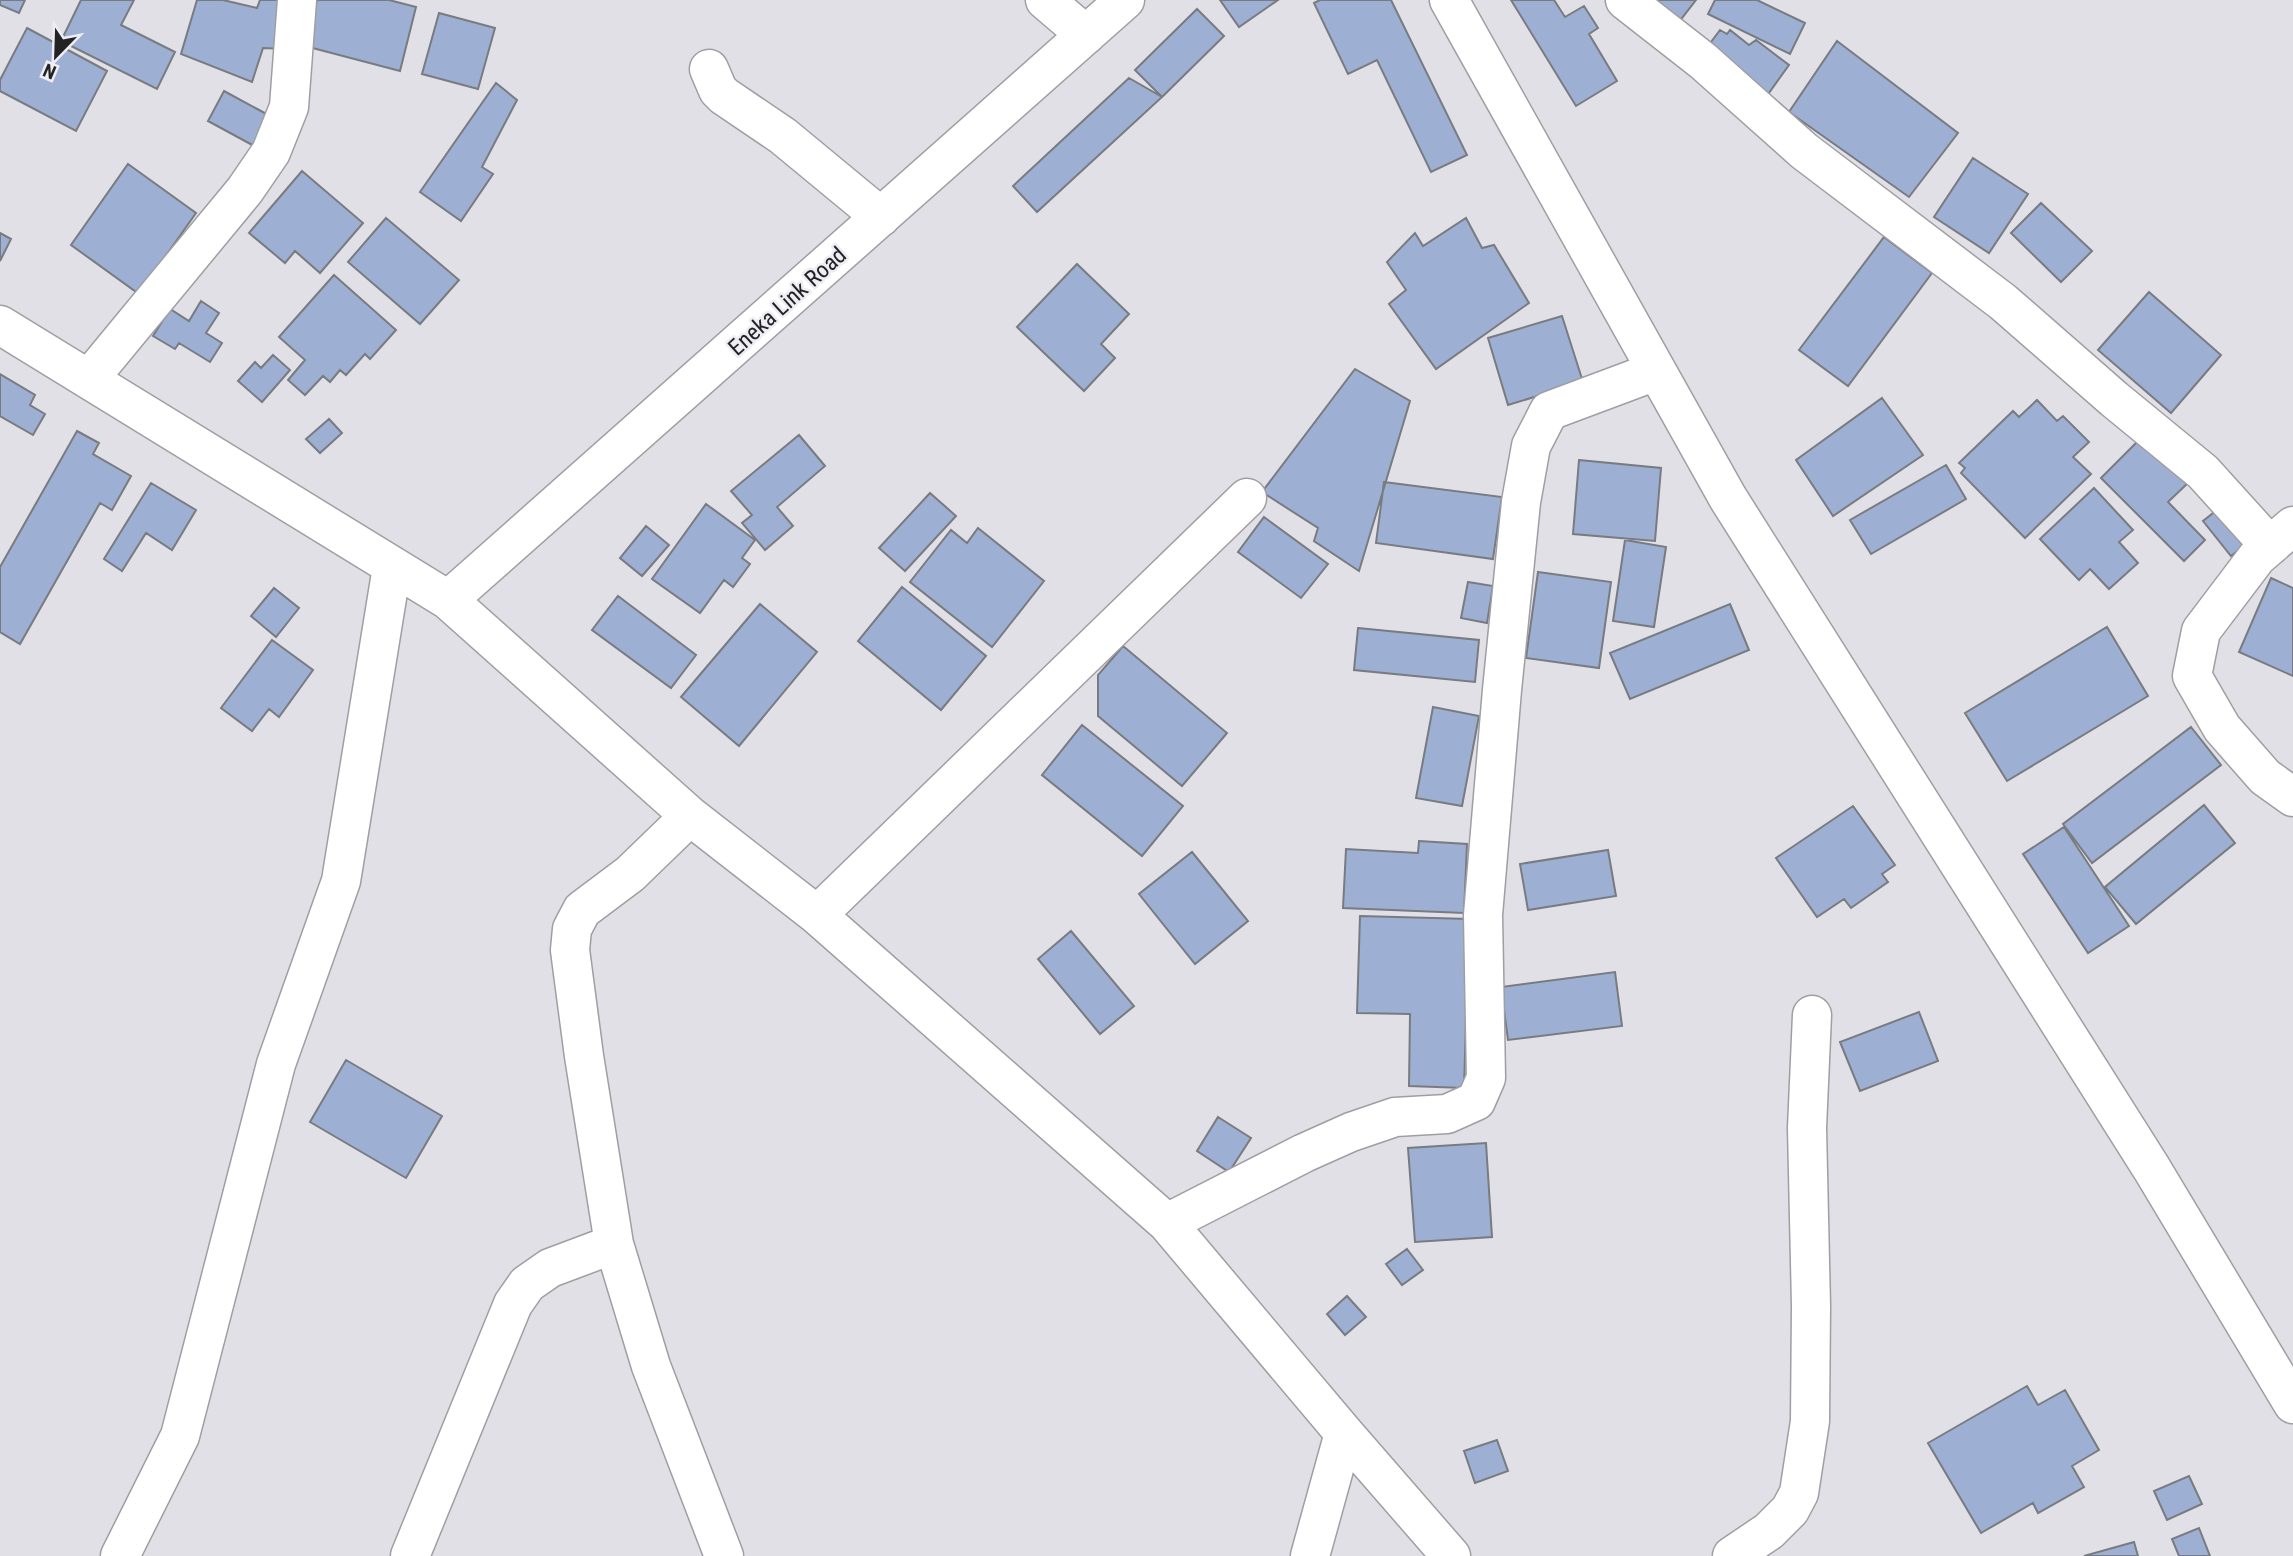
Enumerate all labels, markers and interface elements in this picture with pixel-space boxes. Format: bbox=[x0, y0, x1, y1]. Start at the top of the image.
north arrow bbox=[21, 21, 91, 91]
text: N bbox=[40, 58, 59, 84]
street label: Eneka Link Road bbox=[723, 241, 852, 361]

